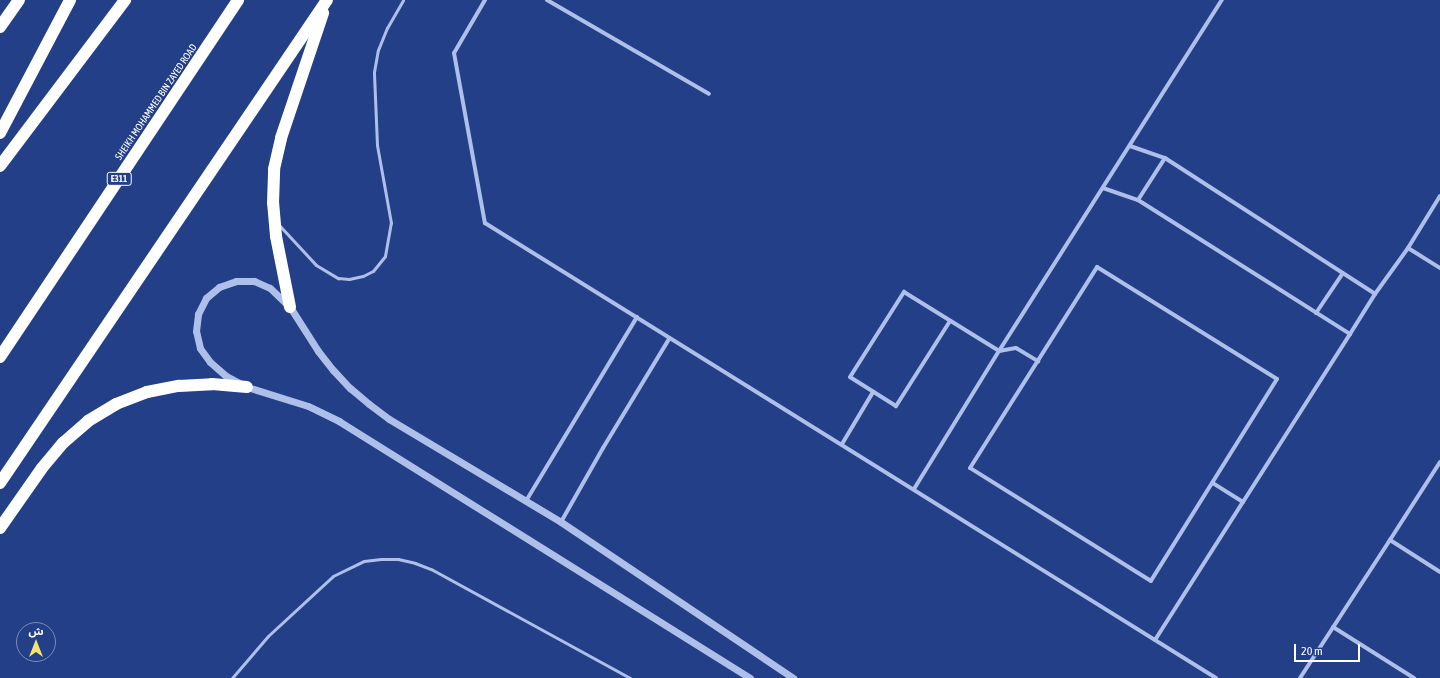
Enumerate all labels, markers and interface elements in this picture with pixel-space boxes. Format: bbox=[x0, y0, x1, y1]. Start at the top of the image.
street label: SHEIKH MOHAMMED BIN ZAYED ROAD bbox=[113, 42, 199, 162]
road number: E311 bbox=[106, 172, 132, 186]
north arrow bbox=[16, 622, 56, 662]
text: ش bbox=[28, 625, 44, 637]
scale bar bbox=[1296, 636, 1362, 662]
text: 20 m bbox=[1301, 644, 1323, 658]

